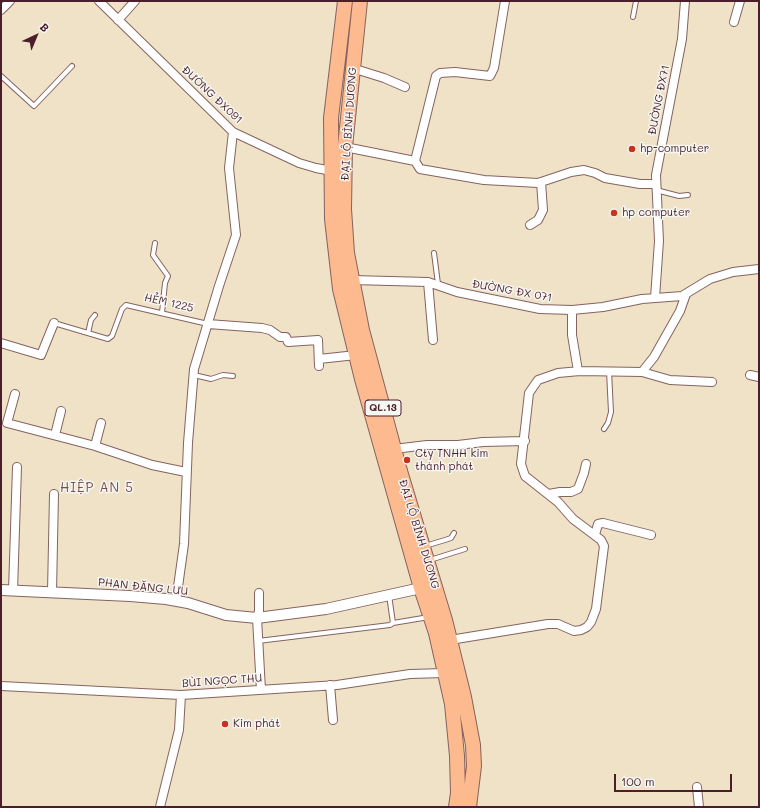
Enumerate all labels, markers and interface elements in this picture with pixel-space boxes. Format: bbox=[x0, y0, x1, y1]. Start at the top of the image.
north arrow bbox=[16, 16, 56, 56]
text: B bbox=[37, 19, 53, 35]
street label: ĐƯỜNG ĐX091 bbox=[179, 64, 245, 126]
street label: ĐƯỜNG ĐX71 bbox=[646, 64, 672, 136]
street label: ĐẠI LỘ BÌNH DƯƠNG bbox=[338, 67, 360, 181]
place label: hp-computer bbox=[640, 142, 709, 156]
marker: hp-computer bbox=[627, 144, 637, 154]
place label: hp computer bbox=[622, 206, 690, 220]
marker: hp computer bbox=[609, 208, 619, 218]
street label: ĐƯỜNG ĐX 071 bbox=[471, 277, 553, 305]
street label: HẺM 1225 bbox=[143, 291, 195, 315]
road number: QL.13 bbox=[365, 400, 401, 416]
place label: Cty TNHH kim thành phát bbox=[415, 447, 488, 473]
marker: Cty TNHH kim thành phát bbox=[402, 455, 412, 465]
street label: ĐẠI LỘ BÌNH DƯƠNG bbox=[396, 478, 442, 590]
district label: HIỆP AN 5 bbox=[60, 480, 134, 496]
street label: PHAN ĐĂNG LƯU bbox=[97, 576, 189, 598]
street label: BÙI NGỌC THU bbox=[182, 672, 262, 690]
place label: Kim phát bbox=[233, 717, 280, 731]
marker: Kim phát bbox=[220, 719, 230, 729]
scale bar bbox=[616, 766, 734, 792]
text: 100 m bbox=[621, 773, 655, 789]

